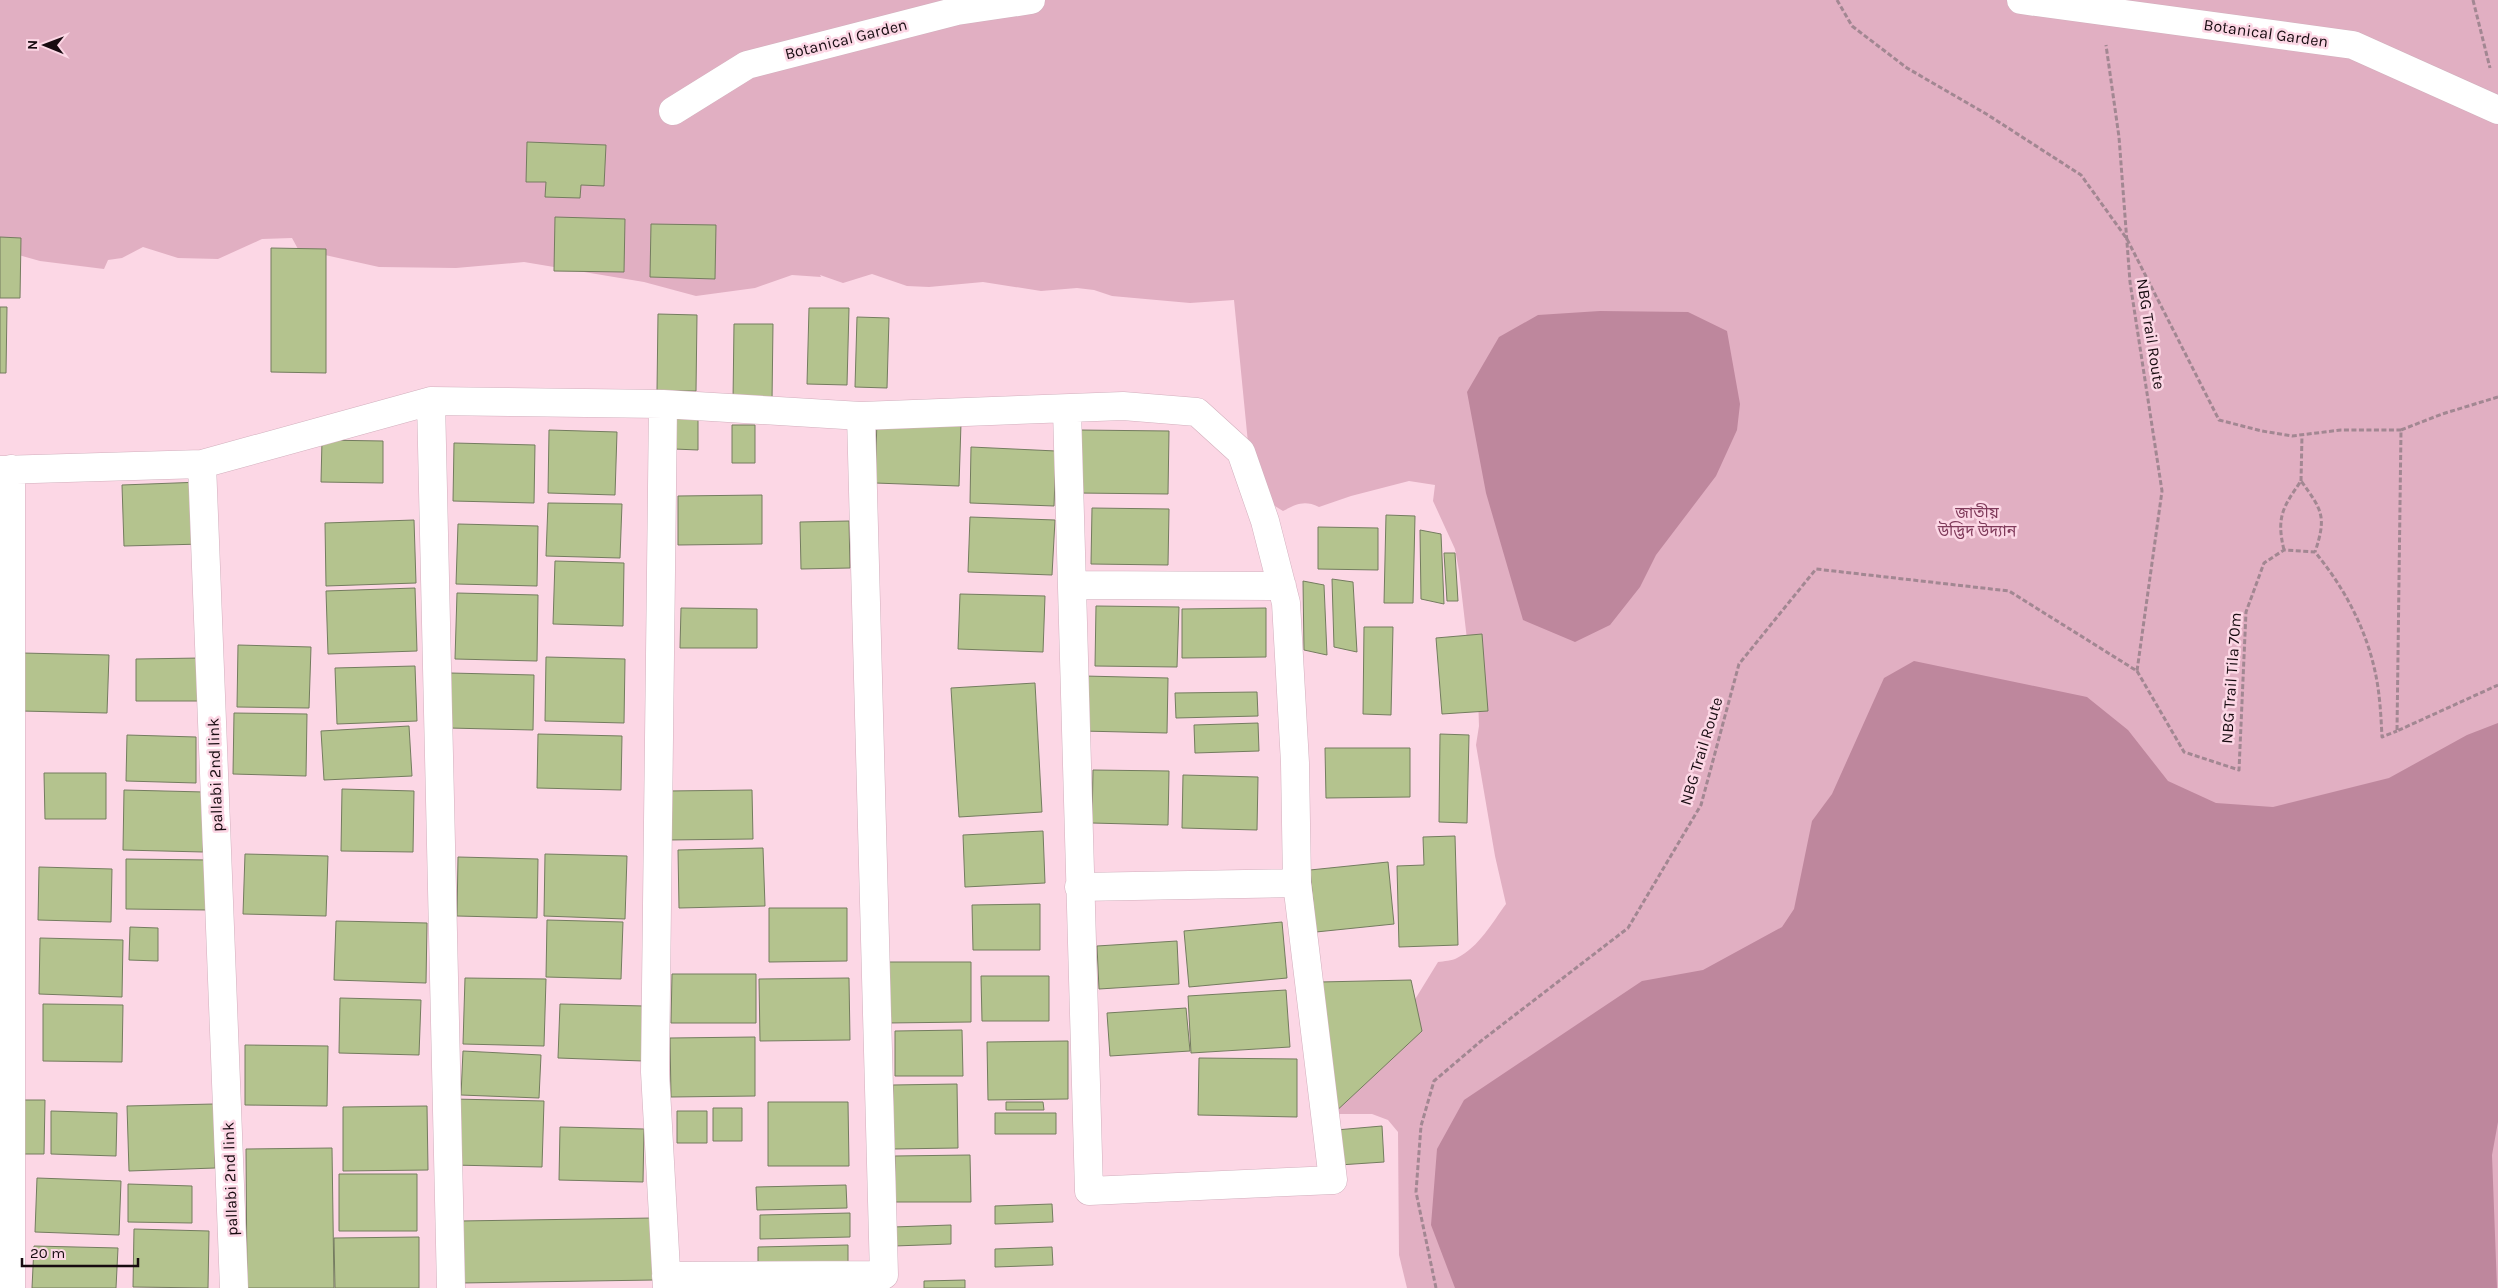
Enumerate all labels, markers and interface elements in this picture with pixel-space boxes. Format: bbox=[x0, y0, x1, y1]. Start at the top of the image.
street label: Botanical Garden bbox=[783, 15, 909, 63]
street label: Botanical Garden bbox=[2203, 15, 2329, 51]
north arrow bbox=[20, 20, 70, 70]
text: N bbox=[24, 40, 41, 50]
street label: NBG Trail Route bbox=[2133, 277, 2169, 391]
park label: জাতীয় উদ্ভিদ উদ্যান bbox=[1937, 503, 2017, 540]
street label: NBG Trail Tila 70m bbox=[2217, 612, 2245, 744]
street label: NBG Trail Route bbox=[1676, 695, 1726, 807]
street label: pallabi 2nd link bbox=[204, 718, 226, 832]
street label: pallabi 2nd link bbox=[219, 1122, 241, 1236]
scale bar bbox=[22, 1236, 139, 1268]
text: 20 m bbox=[30, 1244, 65, 1262]

